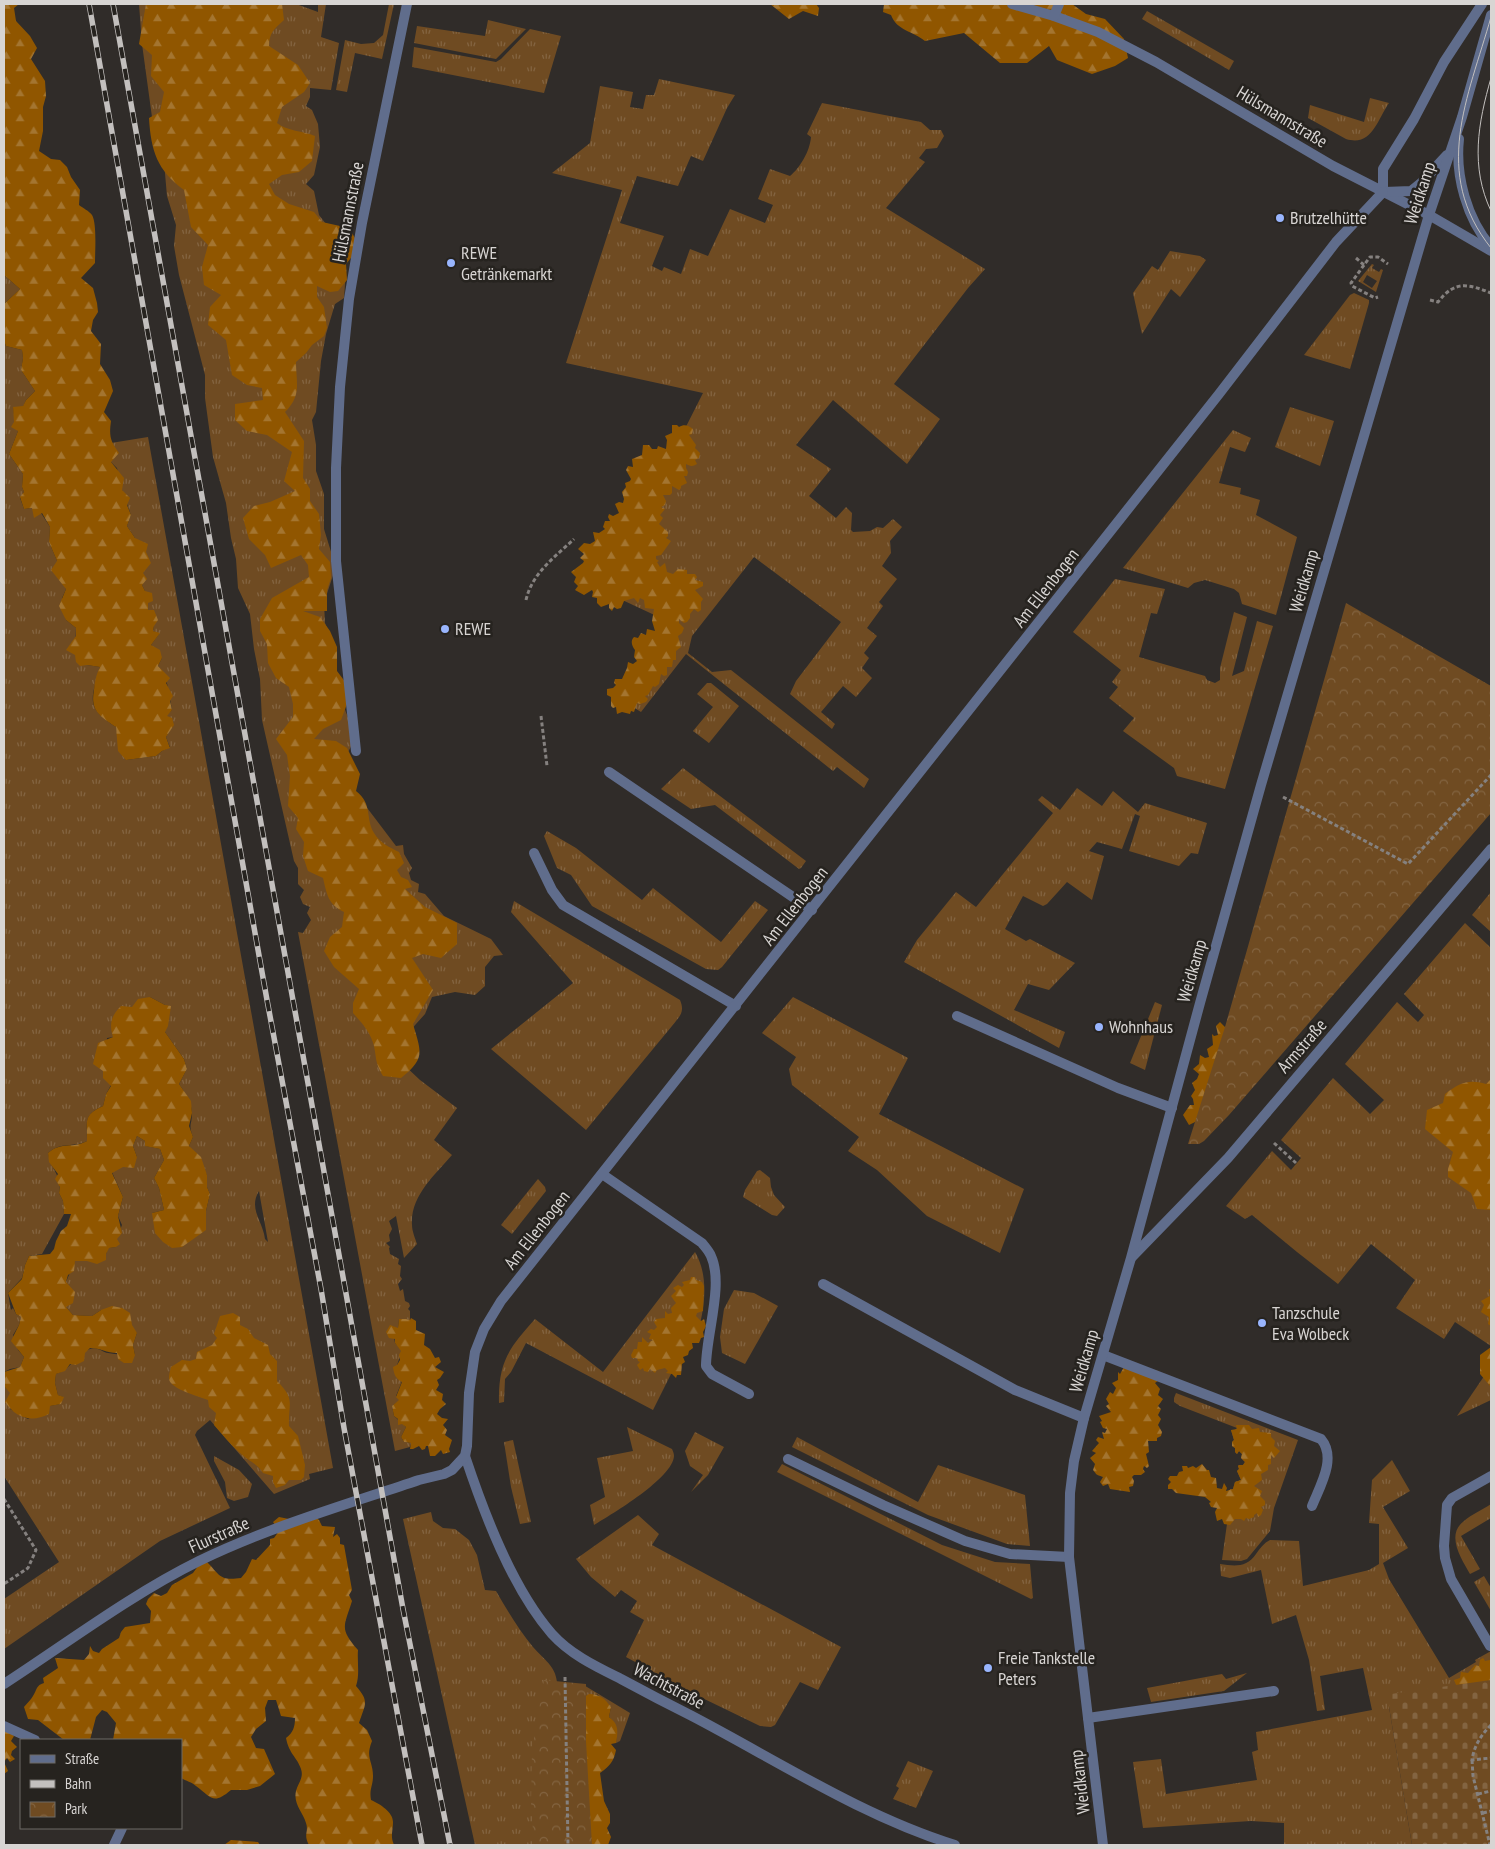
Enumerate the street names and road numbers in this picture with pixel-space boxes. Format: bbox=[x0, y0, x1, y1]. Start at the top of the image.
street label: Hülsmannstraße bbox=[1233, 80, 1332, 153]
street label: Weidkamp bbox=[1399, 159, 1440, 227]
street label: Hülsmannstraße bbox=[327, 160, 369, 264]
street label: Am Ellenbogen bbox=[1008, 543, 1084, 632]
street label: Weidkamp bbox=[1284, 547, 1323, 615]
street label: Am Ellenbogen bbox=[757, 861, 833, 950]
street label: Weidkamp bbox=[1172, 937, 1211, 1005]
street label: Armstraße bbox=[1272, 1014, 1331, 1078]
street label: Am Ellenbogen bbox=[499, 1185, 575, 1274]
street label: Weidkamp bbox=[1064, 1327, 1103, 1395]
street label: Flurstraße bbox=[185, 1511, 253, 1558]
street label: Wachtstraße bbox=[630, 1657, 709, 1714]
street label: Weidkamp bbox=[1064, 1749, 1095, 1815]

